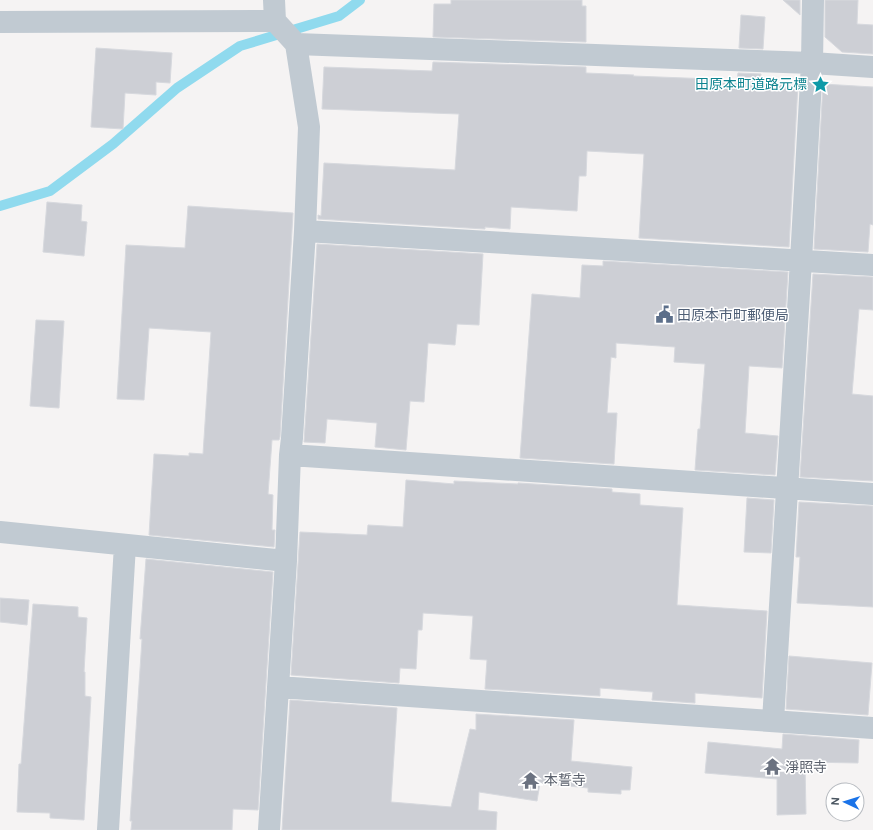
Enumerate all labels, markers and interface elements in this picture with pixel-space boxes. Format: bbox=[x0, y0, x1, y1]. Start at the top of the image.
place icon: 田原本町道路元標 bbox=[810, 74, 830, 94]
place label: 田原本町道路元標 bbox=[695, 75, 807, 93]
public building icon: 田原本市町郵便局 bbox=[654, 305, 674, 325]
place label: 田原本市町郵便局 bbox=[677, 306, 789, 324]
temple icon: 淨照寺 bbox=[762, 757, 782, 777]
place label: 淨照寺 bbox=[785, 758, 827, 776]
temple icon: 本誓寺 bbox=[521, 770, 541, 790]
place label: 本誓寺 bbox=[544, 771, 586, 789]
north arrow bbox=[825, 782, 865, 822]
text: N bbox=[828, 797, 842, 806]

